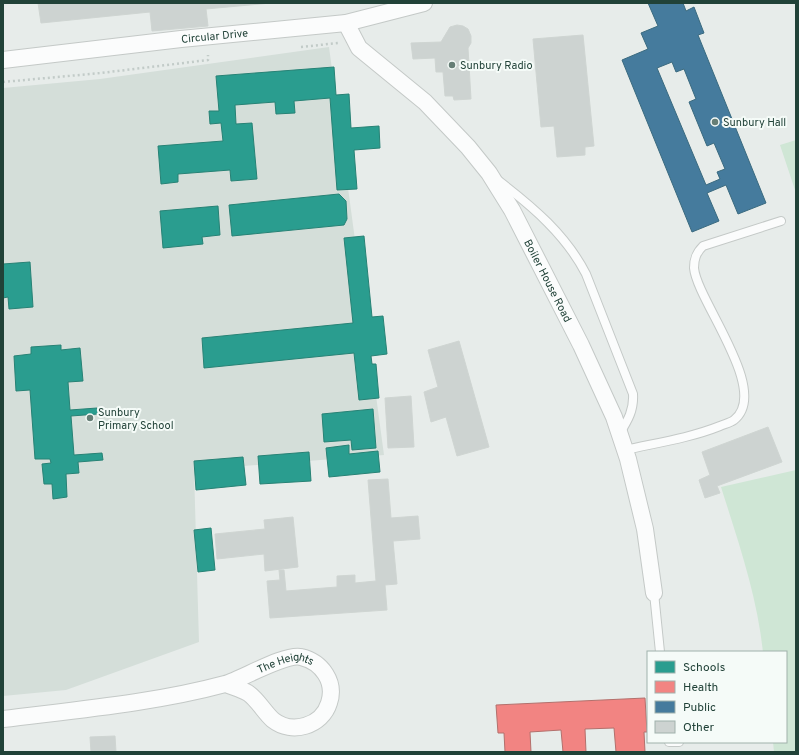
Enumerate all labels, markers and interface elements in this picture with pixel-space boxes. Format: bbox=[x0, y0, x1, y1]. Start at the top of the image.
street label: Circular Drive bbox=[181, 27, 249, 47]
place label: Sunbury Radio bbox=[460, 59, 533, 73]
marker: Sunbury Radio bbox=[447, 60, 457, 70]
place label: Sunbury Hall bbox=[723, 116, 786, 130]
marker: Sunbury Hall bbox=[710, 117, 720, 127]
street label: Boiler House Road bbox=[520, 237, 574, 325]
place label: Sunbury Primary School bbox=[98, 406, 174, 433]
marker: Sunbury Primary School bbox=[85, 413, 95, 423]
street label: The Heights bbox=[255, 650, 316, 677]
legend bbox=[647, 651, 787, 743]
text: Schools bbox=[683, 660, 725, 676]
text: Health bbox=[683, 680, 718, 696]
text: Public bbox=[683, 700, 716, 716]
text: Other bbox=[683, 720, 715, 736]

